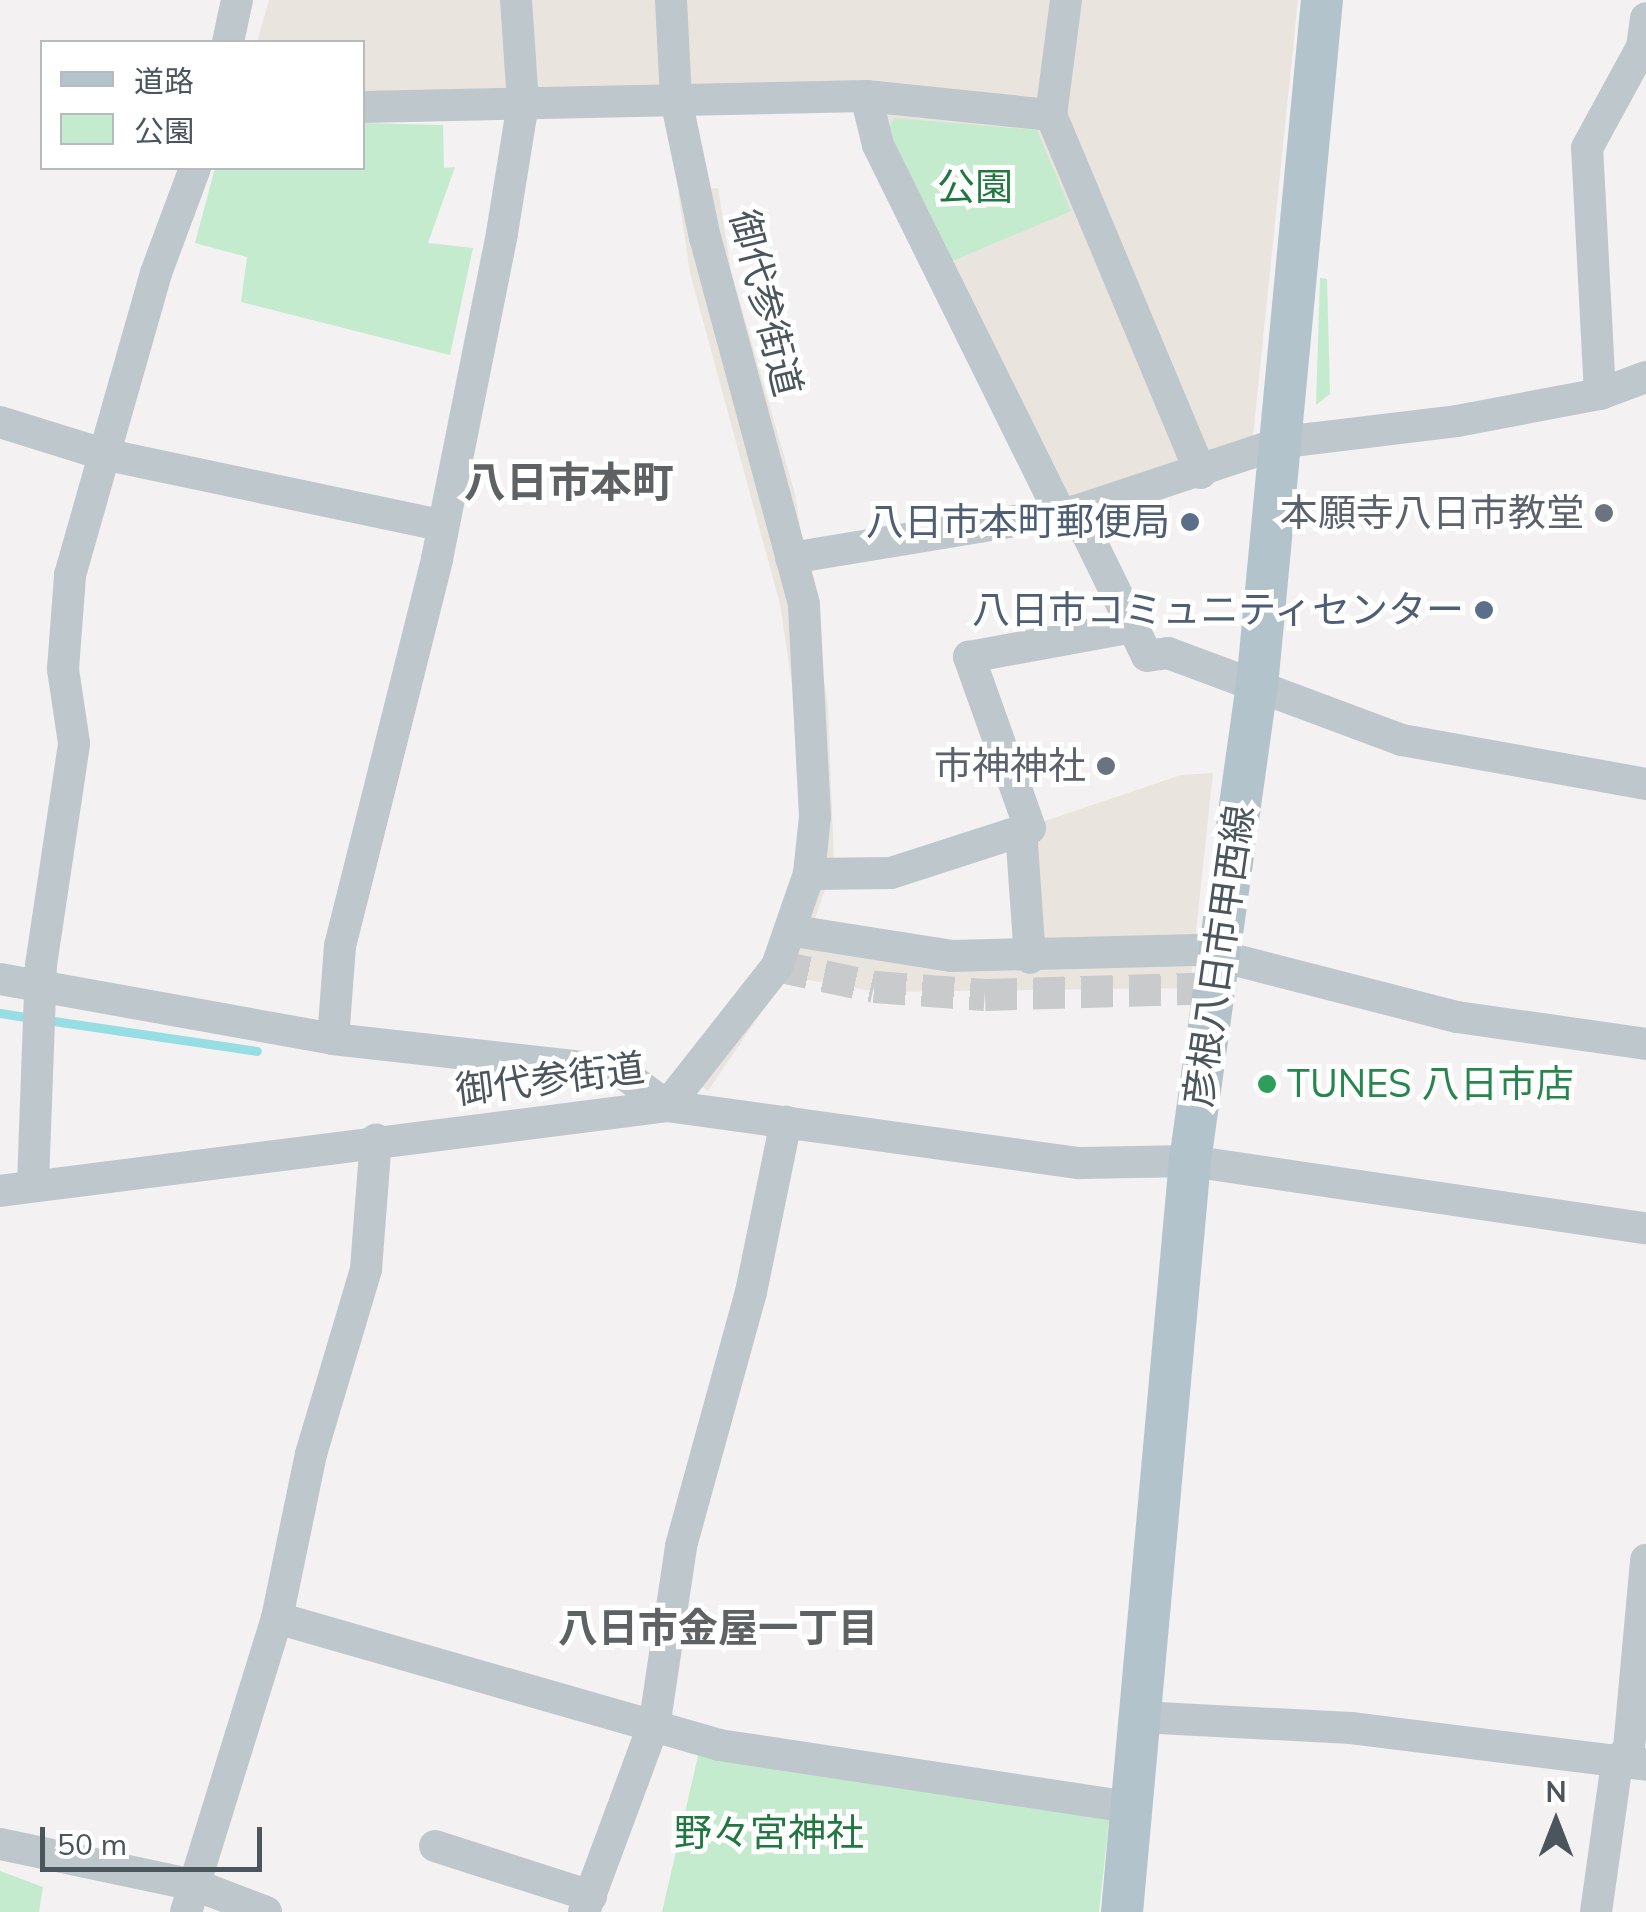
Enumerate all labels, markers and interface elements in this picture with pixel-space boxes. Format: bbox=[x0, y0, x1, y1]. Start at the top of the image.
legend bbox=[40, 40, 365, 170]
text: 道路 bbox=[134, 62, 194, 100]
text: 公園 bbox=[134, 112, 194, 150]
park label: 公園 bbox=[937, 164, 1013, 210]
street label: 御代参街道 bbox=[721, 205, 811, 401]
district label: 八日市本町 bbox=[464, 457, 674, 507]
place label: 本願寺八日市教堂 bbox=[1280, 490, 1584, 536]
place label: 八日市本町郵便局 bbox=[866, 499, 1170, 545]
marker: 本願寺八日市教堂 bbox=[1593, 502, 1615, 524]
marker: 八日市本町郵便局 bbox=[1179, 511, 1201, 533]
place label: 八日市コミュニティセンター bbox=[970, 587, 1464, 633]
marker: 八日市コミュニティセンター bbox=[1473, 599, 1495, 621]
place label: 市神神社 bbox=[934, 743, 1086, 789]
marker: 市神神社 bbox=[1095, 755, 1117, 777]
street label: 彦根八日市甲西線 bbox=[1175, 802, 1263, 1110]
street label: 御代参街道 bbox=[453, 1045, 647, 1113]
place label: TUNES 八日市店 bbox=[1287, 1061, 1574, 1107]
marker: TUNES 八日市店 bbox=[1256, 1073, 1278, 1095]
district label: 八日市金屋一丁目 bbox=[558, 1603, 878, 1651]
north arrow bbox=[1506, 1772, 1606, 1872]
text: N bbox=[1545, 1774, 1567, 1809]
scale bar bbox=[45, 1807, 268, 1869]
park label: 野々宮神社 bbox=[674, 1810, 864, 1856]
text: 50 m bbox=[57, 1825, 127, 1863]

